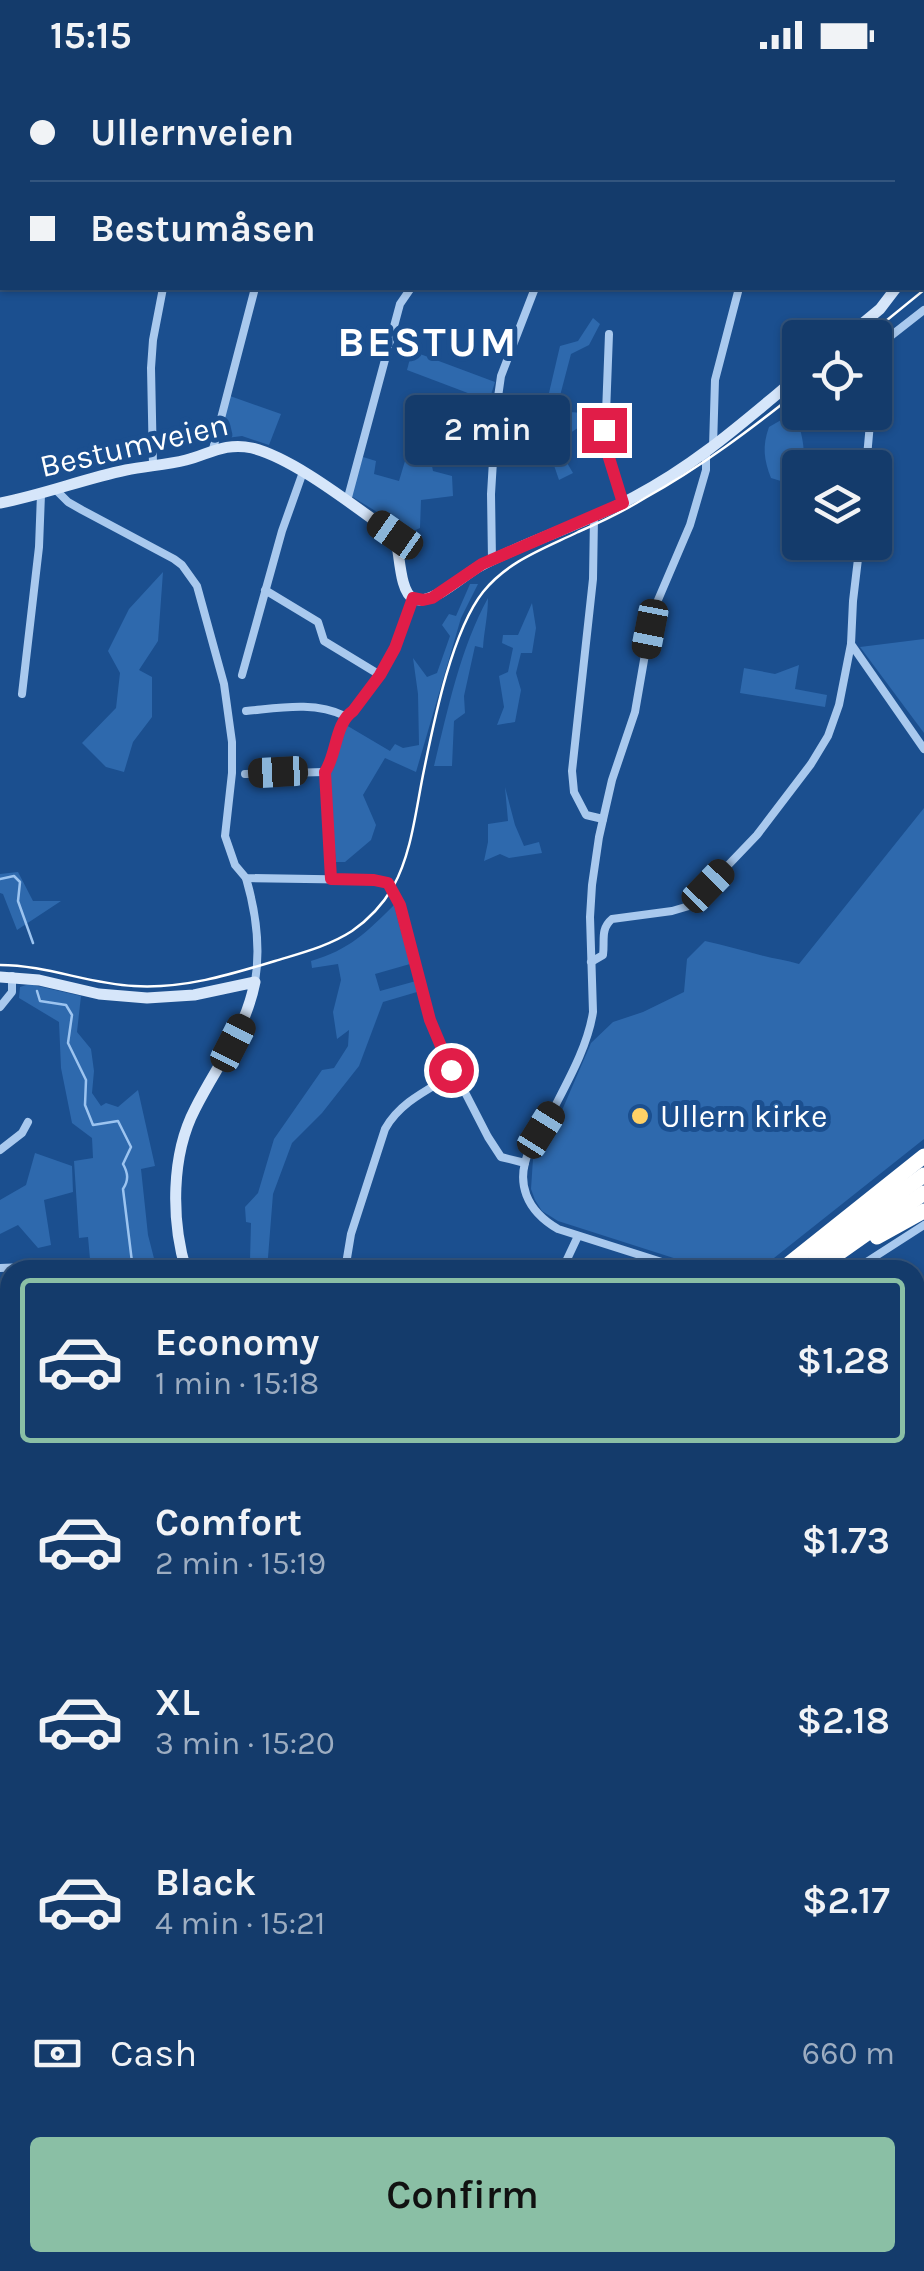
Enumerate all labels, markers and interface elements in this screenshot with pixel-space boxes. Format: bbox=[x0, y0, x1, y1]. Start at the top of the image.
text: 15:15 bbox=[50, 13, 132, 58]
text: Ullernveien bbox=[90, 110, 294, 155]
text: Bestumåsen bbox=[90, 206, 316, 251]
district label: BESTUM bbox=[337, 317, 519, 367]
map controls bbox=[782, 320, 892, 560]
button: locate bbox=[782, 320, 892, 430]
callout: 2 min bbox=[404, 395, 569, 465]
street label: Bestumveien bbox=[36, 406, 232, 485]
route end bbox=[582, 408, 627, 453]
text: 2 min bbox=[444, 411, 531, 448]
button: layers bbox=[782, 450, 892, 560]
car bbox=[362, 506, 428, 564]
car bbox=[630, 597, 670, 661]
car bbox=[247, 755, 309, 789]
car bbox=[676, 854, 740, 918]
car bbox=[206, 1009, 260, 1077]
route start bbox=[429, 1048, 474, 1093]
car bbox=[512, 1097, 570, 1163]
place label: Ullern kirke bbox=[660, 1098, 827, 1135]
marker: Ullern kirke bbox=[629, 1105, 651, 1127]
icon: car bbox=[35, 1316, 125, 1406]
text: Economy bbox=[155, 1320, 319, 1365]
text: $1.28 bbox=[796, 1338, 890, 1383]
text: 1 min · 15:18 bbox=[155, 1365, 319, 1402]
icon: car bbox=[35, 1496, 125, 1586]
text: Comfort bbox=[155, 1500, 302, 1545]
text: $1.73 bbox=[801, 1518, 890, 1563]
text: 2 min · 15:19 bbox=[155, 1545, 326, 1582]
icon: car bbox=[35, 1676, 125, 1766]
text: XL bbox=[155, 1680, 200, 1725]
text: $2.18 bbox=[796, 1698, 890, 1743]
text: 3 min · 15:20 bbox=[155, 1725, 335, 1762]
icon: car bbox=[35, 1856, 125, 1946]
text: Black bbox=[155, 1860, 256, 1905]
text: $2.17 bbox=[802, 1878, 890, 1923]
text: 4 min · 15:21 bbox=[155, 1905, 325, 1942]
icon: cash bbox=[30, 2026, 85, 2081]
text: Cash bbox=[110, 2031, 197, 2076]
text: 660 m bbox=[802, 2035, 895, 2072]
button: Confirm bbox=[30, 2137, 895, 2252]

